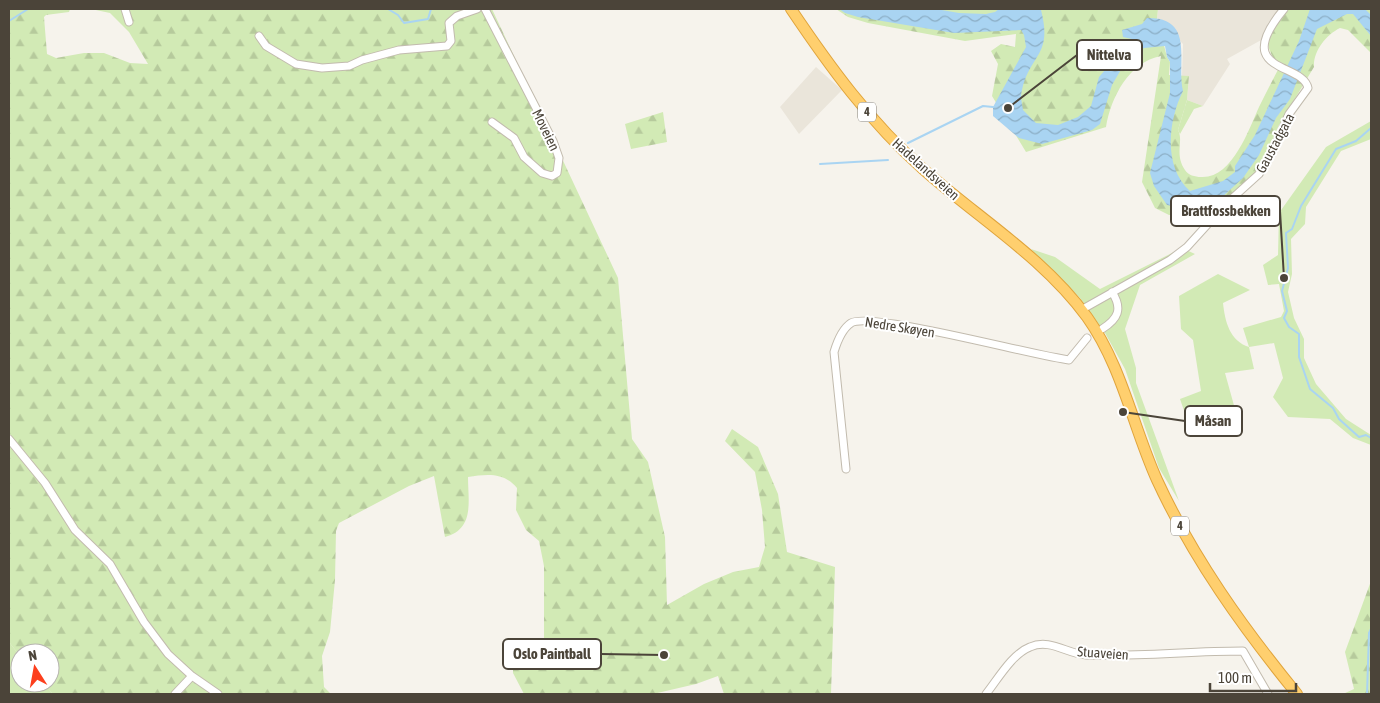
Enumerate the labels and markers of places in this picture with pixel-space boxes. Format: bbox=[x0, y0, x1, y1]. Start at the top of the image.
callout: Nittelva bbox=[1077, 40, 1142, 70]
callout: Brattfossbekken bbox=[1171, 196, 1280, 226]
callout: Måsan bbox=[1185, 406, 1242, 436]
callout: Oslo Paintball bbox=[503, 639, 601, 669]

